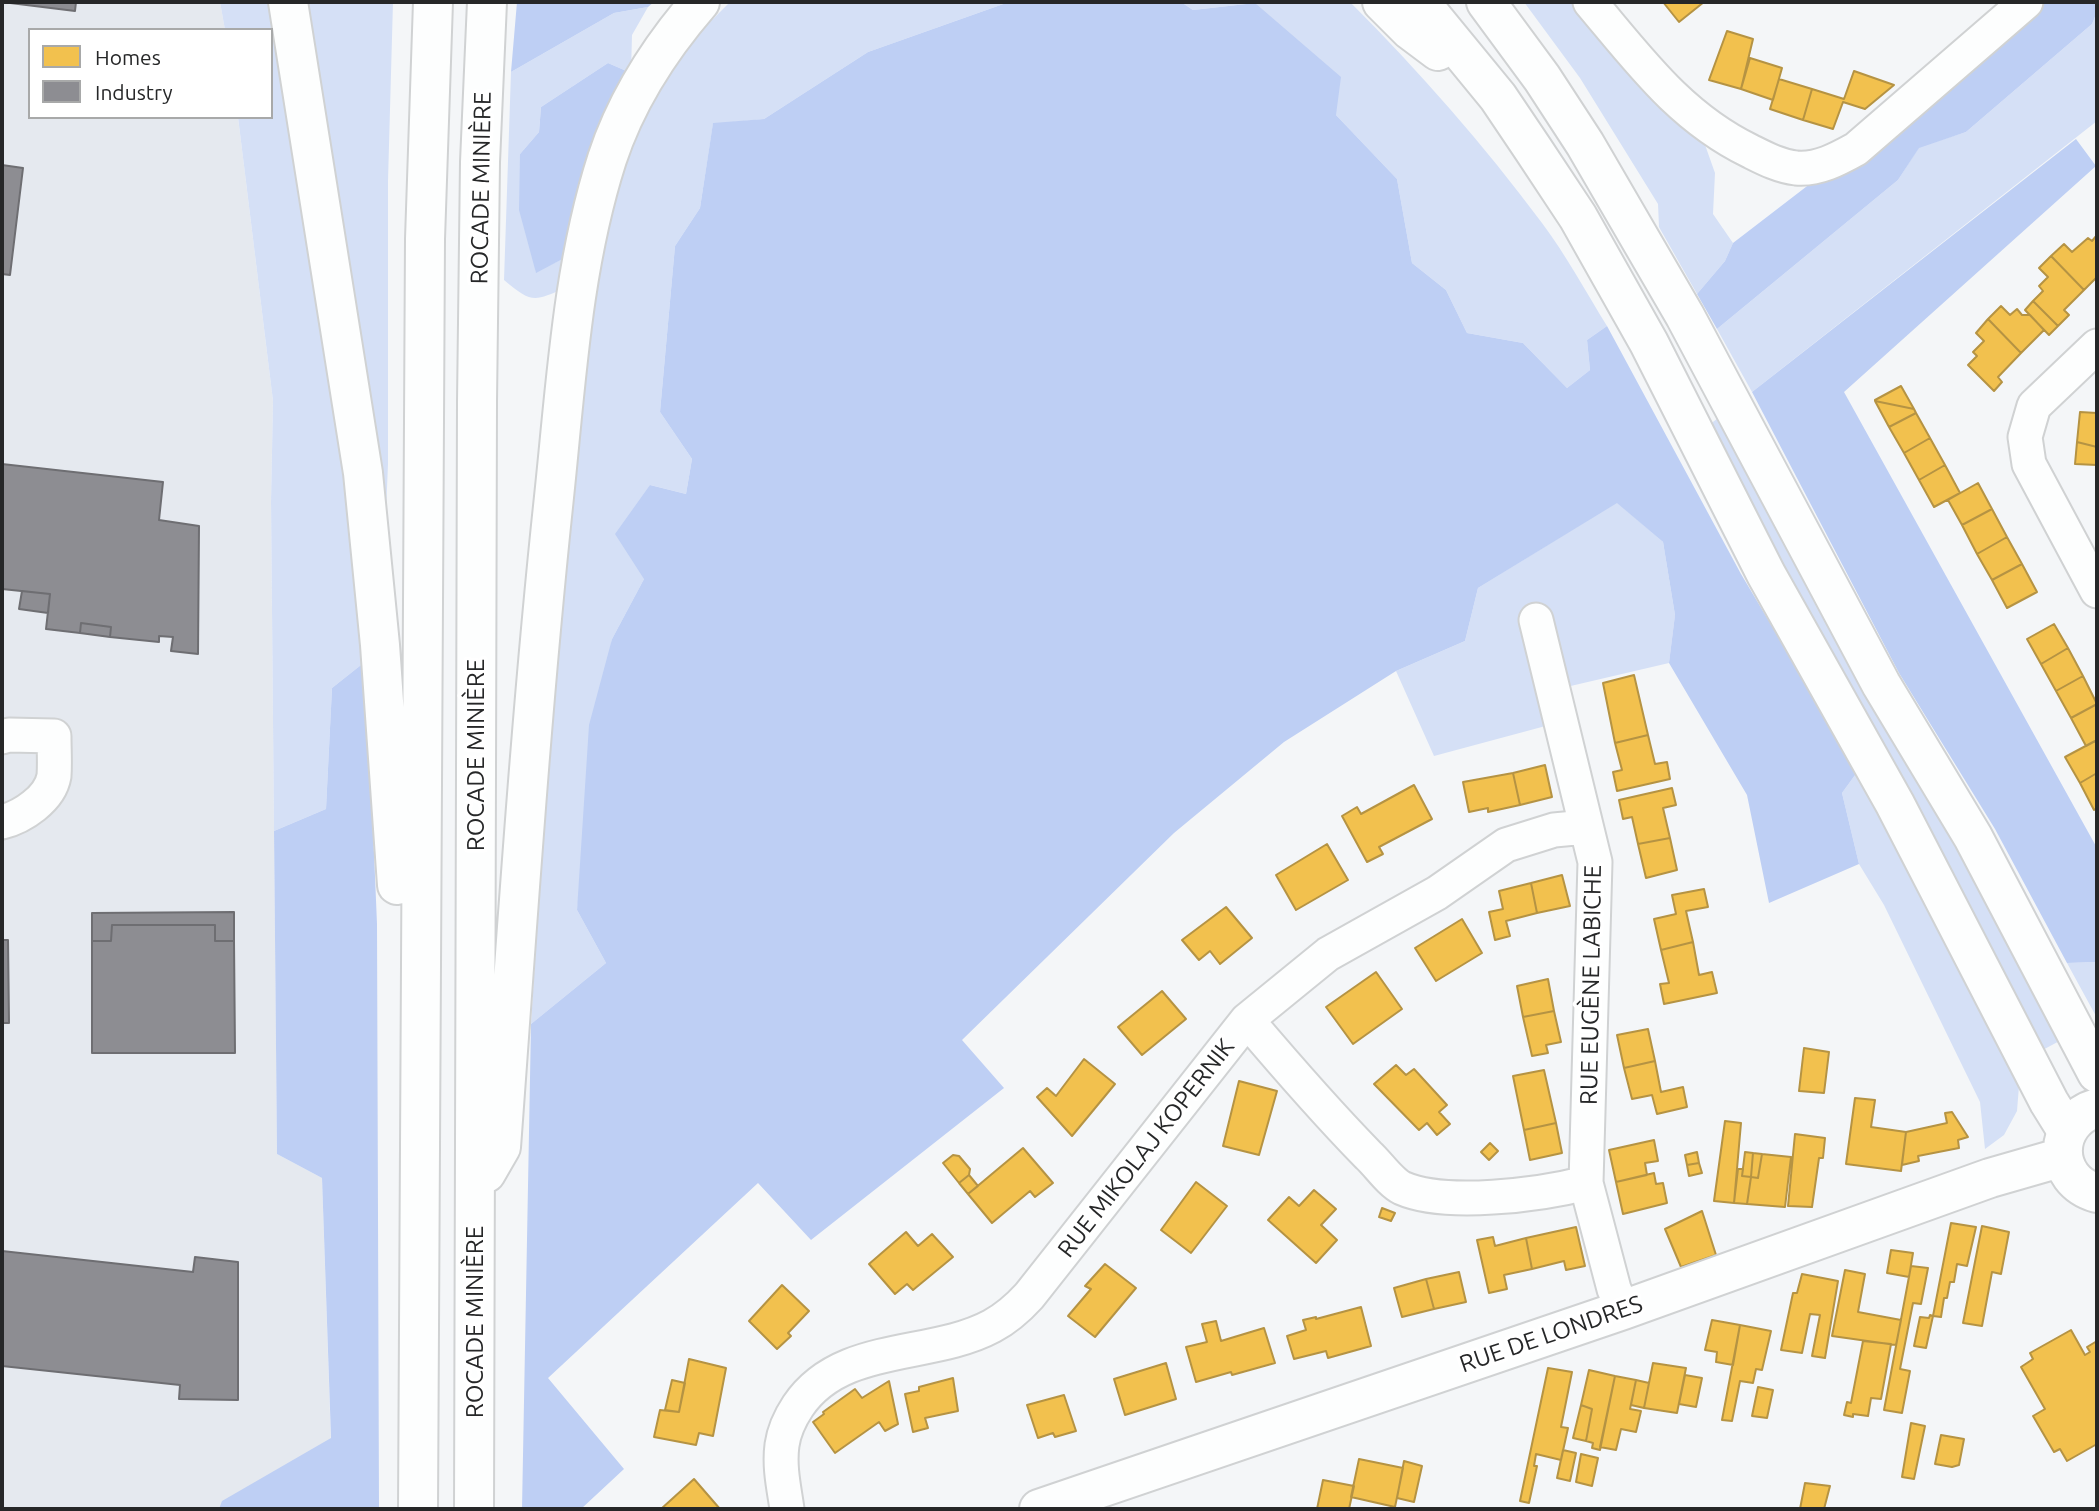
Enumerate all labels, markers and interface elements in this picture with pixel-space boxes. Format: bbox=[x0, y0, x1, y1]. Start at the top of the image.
legend bbox=[28, 28, 273, 119]
text: Homes bbox=[95, 45, 161, 69]
text: Industry bbox=[95, 80, 173, 104]
street label: ROCADE MINIÈRE bbox=[465, 92, 497, 284]
street label: ROCADE MINIÈRE bbox=[462, 659, 490, 851]
street label: RUE EUGÈNE LABICHE bbox=[1575, 865, 1607, 1105]
street label: RUE MIKOLAJ KOPERNIK bbox=[1052, 1033, 1240, 1263]
street label: ROCADE MINIÈRE bbox=[461, 1226, 489, 1418]
street label: RUE DE LONDRES bbox=[1456, 1289, 1646, 1379]

